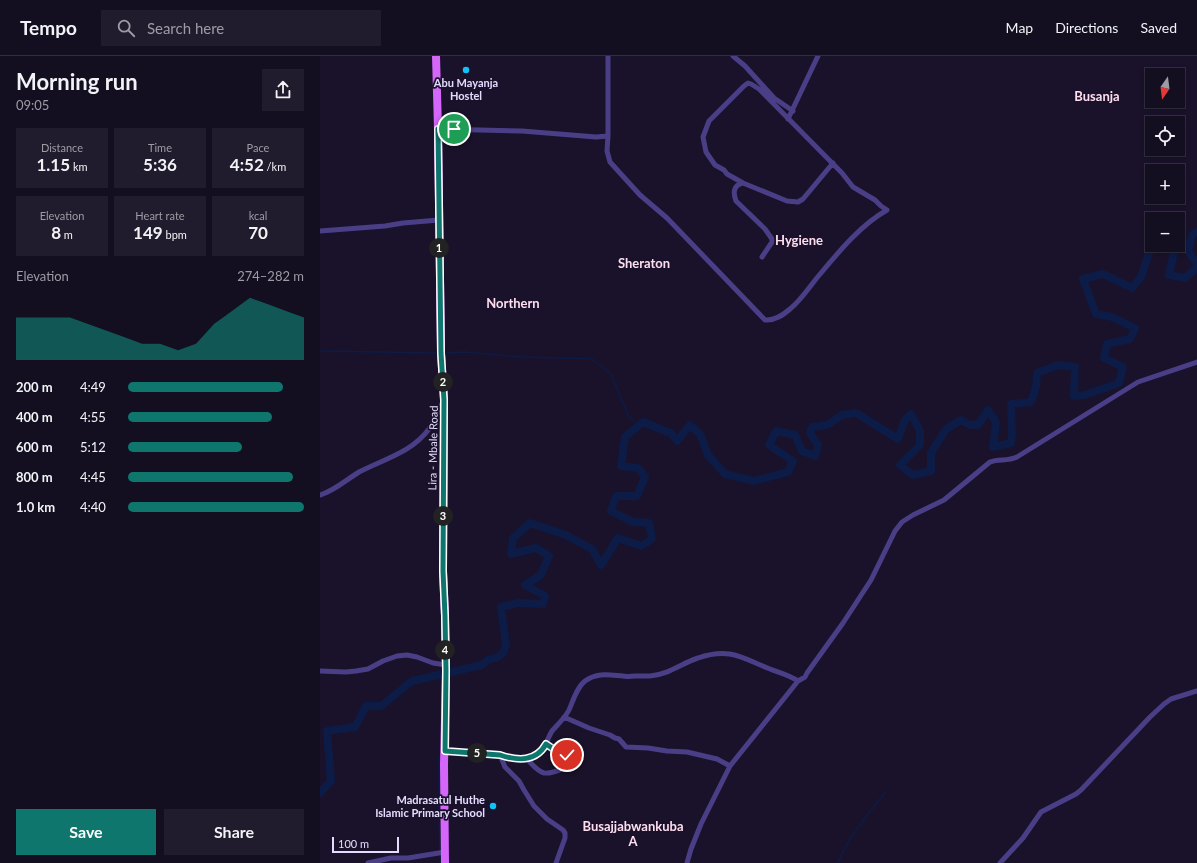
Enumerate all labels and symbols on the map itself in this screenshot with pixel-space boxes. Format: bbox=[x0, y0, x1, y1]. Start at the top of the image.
marker: Abu Mayanja Hostel bbox=[461, 65, 471, 75]
north arrow bbox=[1145, 68, 1185, 108]
place label: Abu Mayanja Hostel bbox=[433, 76, 498, 102]
district label: Busanja bbox=[1074, 88, 1120, 104]
pin bbox=[437, 112, 471, 146]
district label: Hygiene bbox=[775, 232, 823, 248]
pin: 1 bbox=[429, 238, 449, 258]
district label: Sheraton bbox=[618, 255, 670, 271]
district label: Northern bbox=[486, 295, 540, 311]
pin: 2 bbox=[433, 372, 453, 392]
street label: Lira - Mbale Road bbox=[425, 405, 440, 490]
pin: 3 bbox=[433, 506, 453, 526]
pin: 4 bbox=[435, 640, 455, 660]
pin bbox=[550, 738, 584, 772]
pin: 5 bbox=[467, 743, 487, 763]
place label: Madrasatul Huthe Islamic Primary School bbox=[375, 793, 485, 819]
marker: Madrasatul Huthe Islamic Primary School bbox=[488, 801, 498, 811]
district label: Busajjabwankuba A bbox=[582, 818, 684, 849]
scale bar bbox=[332, 835, 399, 854]

